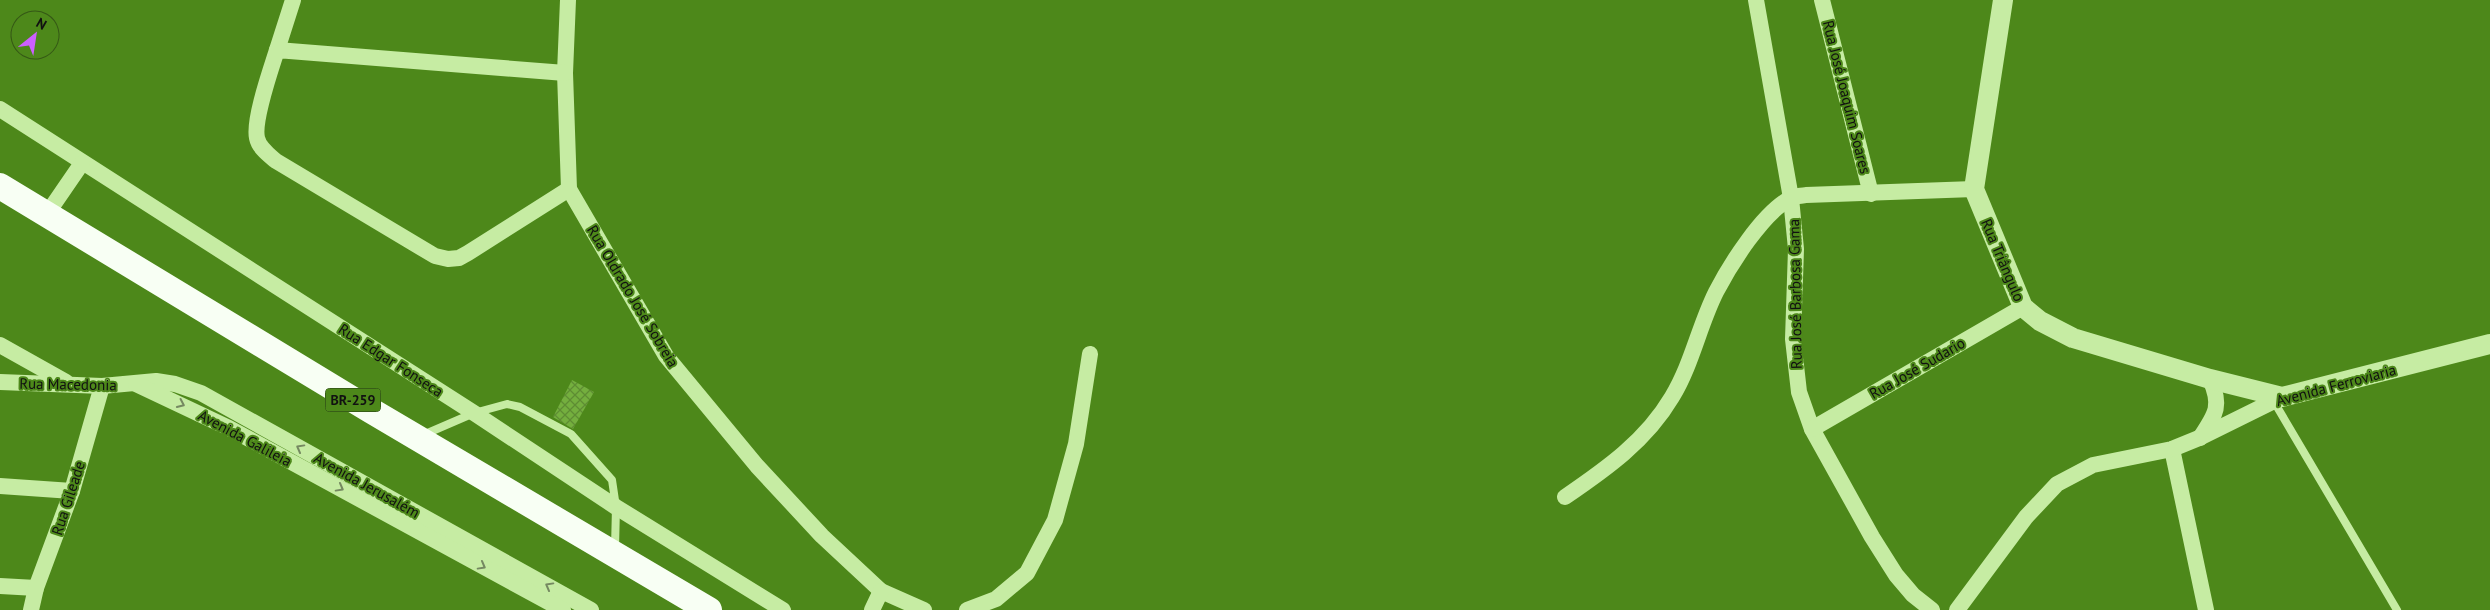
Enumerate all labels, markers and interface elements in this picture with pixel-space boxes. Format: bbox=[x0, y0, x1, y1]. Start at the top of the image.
north arrow bbox=[10, 10, 60, 60]
text: N bbox=[33, 14, 50, 34]
street label: Rua José Joaquim Soares bbox=[1819, 18, 1875, 176]
street label: Rua Triângulo bbox=[1977, 216, 2029, 304]
street label: Rua José Barbosa Gama bbox=[1784, 219, 1806, 369]
street label: Rua Oldrado José Sobreia bbox=[583, 222, 683, 370]
street label: Rua Edgar Fonseca bbox=[335, 319, 447, 401]
street label: Rua José Sudario bbox=[1866, 333, 1968, 403]
street label: Avenida Ferroviaria bbox=[2274, 360, 2398, 410]
street label: Rua Macedonia bbox=[19, 374, 117, 394]
road number: BR-259 bbox=[326, 388, 380, 412]
one-way arrow bbox=[176, 398, 185, 408]
street label: Avenida Galileia bbox=[195, 405, 295, 471]
one-way arrow bbox=[296, 444, 305, 454]
street label: Avenida Jerusalém bbox=[311, 448, 423, 522]
street label: Rua Gileade bbox=[47, 459, 89, 537]
one-way arrow bbox=[334, 482, 343, 492]
one-way arrow bbox=[477, 560, 486, 570]
one-way arrow bbox=[545, 583, 554, 593]

